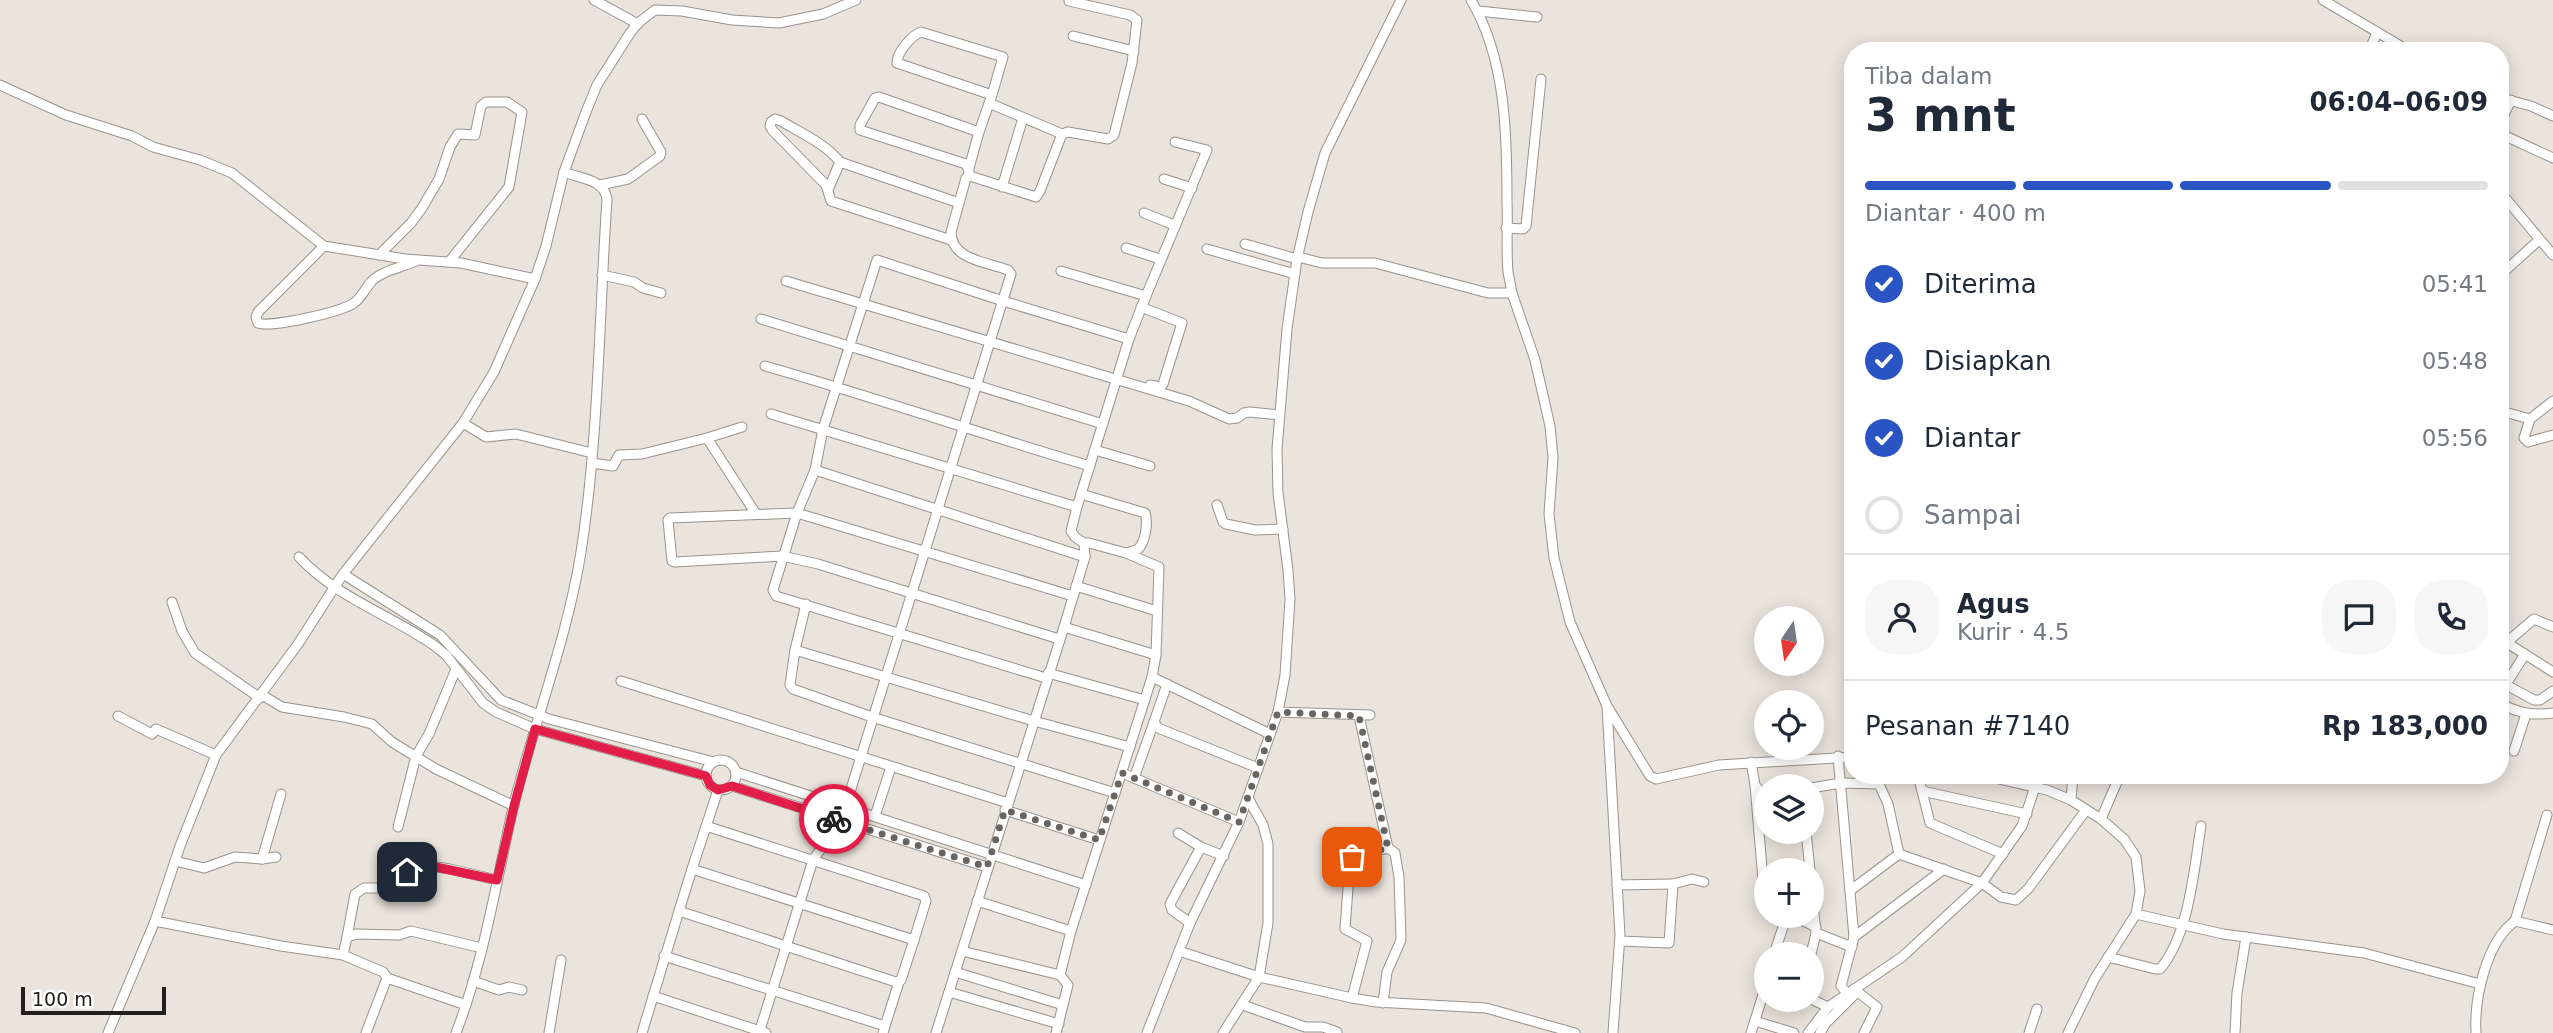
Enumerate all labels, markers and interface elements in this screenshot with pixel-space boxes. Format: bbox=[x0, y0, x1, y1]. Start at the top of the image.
text: Tiba dalam bbox=[1865, 63, 1992, 89]
text: 06:04–06:09 bbox=[2309, 87, 2488, 117]
text: 3 mnt bbox=[1865, 88, 2016, 142]
text: Diantar · 400 m bbox=[1865, 200, 2046, 226]
icon: check bbox=[1865, 265, 1903, 303]
text: Diterima bbox=[1924, 269, 2037, 299]
text: 05:41 bbox=[2422, 271, 2488, 297]
icon: check bbox=[1865, 342, 1903, 380]
text: Disiapkan bbox=[1924, 346, 2051, 376]
text: 05:48 bbox=[2422, 348, 2488, 374]
icon: check bbox=[1865, 419, 1903, 457]
text: Diantar bbox=[1924, 423, 2020, 453]
text: 05:56 bbox=[2422, 425, 2488, 451]
text: Sampai bbox=[1924, 500, 2021, 530]
button: person bbox=[1865, 580, 1939, 654]
button: chat bbox=[2322, 580, 2396, 654]
button: phone bbox=[2414, 580, 2488, 654]
text: Agus bbox=[1957, 589, 2030, 619]
north arrow bbox=[1754, 606, 1824, 676]
map controls bbox=[1754, 606, 1824, 1012]
text: Kurir · 4.5 bbox=[1957, 619, 2069, 645]
button: locate bbox=[1754, 690, 1824, 760]
text: Pesanan #7140 bbox=[1865, 711, 2070, 741]
text: Rp 183,000 bbox=[2322, 711, 2488, 741]
button: layers bbox=[1754, 774, 1824, 844]
courier bbox=[799, 784, 869, 854]
icon: bike bbox=[815, 800, 853, 838]
pin bbox=[1322, 827, 1382, 887]
icon: bag bbox=[1333, 838, 1371, 876]
pin bbox=[377, 842, 437, 902]
icon: home bbox=[388, 853, 426, 891]
button: + bbox=[1754, 858, 1824, 928]
button: − bbox=[1754, 942, 1824, 1012]
scale bar bbox=[21, 984, 166, 1016]
text: 100 m bbox=[32, 988, 93, 1010]

